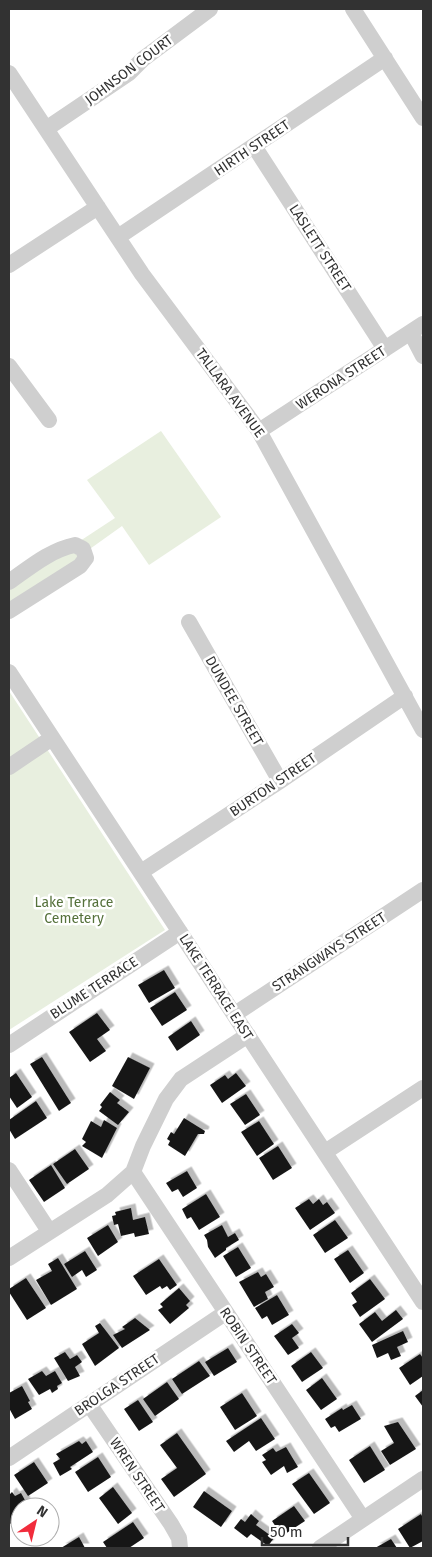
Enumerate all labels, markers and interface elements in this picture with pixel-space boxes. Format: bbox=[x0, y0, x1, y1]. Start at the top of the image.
street label: JOHNSON COURT bbox=[82, 31, 177, 109]
street label: HIRTH STREET bbox=[211, 116, 294, 180]
street label: LASLETT STREET bbox=[285, 201, 355, 295]
street label: WERONA STREET bbox=[293, 342, 390, 413]
street label: TALLARA AVENUE bbox=[192, 345, 268, 441]
street label: DUNDEE STREET bbox=[201, 653, 267, 750]
street label: BURTON STREET bbox=[226, 749, 320, 820]
park label: Lake Terrace Cemetery bbox=[35, 894, 113, 927]
street label: STRANGWAYS STREET bbox=[269, 908, 390, 995]
street label: LAKE TERRACE EAST bbox=[175, 931, 257, 1044]
street label: BLUME TERRACE bbox=[47, 953, 141, 1023]
street label: ROBIN STREET bbox=[216, 1304, 280, 1388]
street label: BROLGA STREET bbox=[71, 1350, 163, 1420]
street label: WREN STREET bbox=[106, 1435, 169, 1516]
north arrow bbox=[10, 1497, 60, 1547]
text: N bbox=[33, 1502, 51, 1521]
scale bar bbox=[262, 1514, 348, 1546]
text: 50 m bbox=[270, 1523, 303, 1541]

